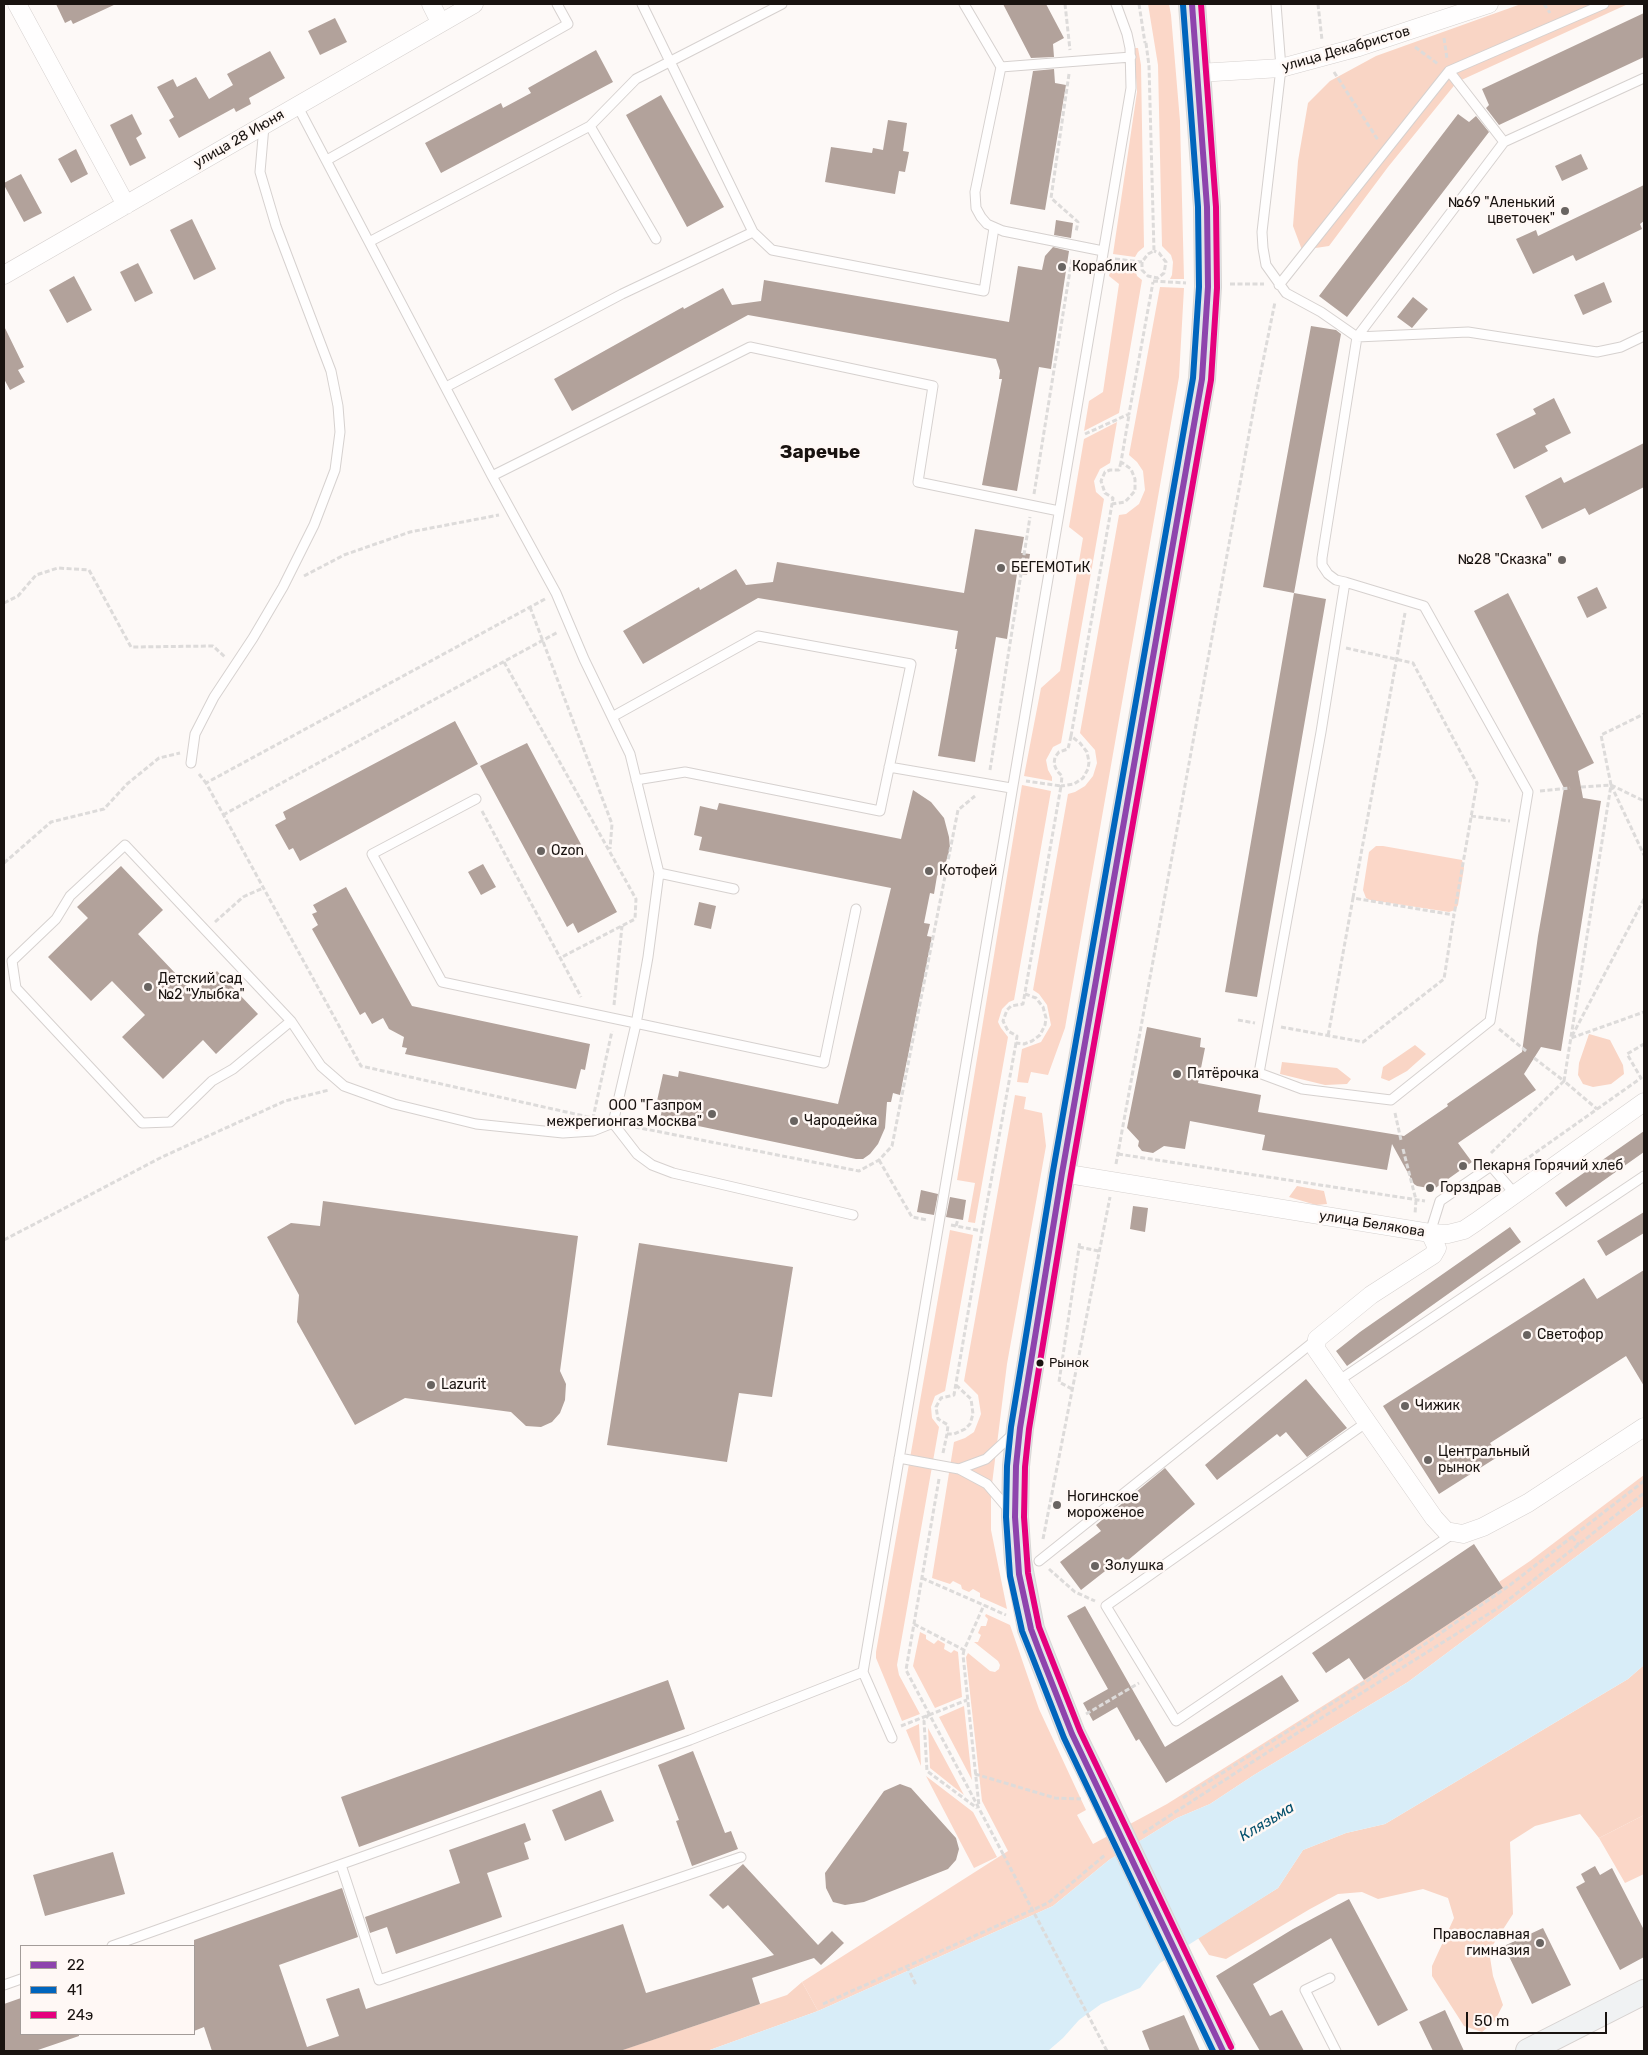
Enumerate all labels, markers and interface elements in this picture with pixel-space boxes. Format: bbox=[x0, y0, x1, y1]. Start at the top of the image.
street label: улица Декабристов bbox=[1280, 23, 1412, 75]
street label: улица 28 Июня bbox=[191, 106, 287, 172]
place label: №69 "Аленький цветочек" bbox=[1448, 195, 1555, 228]
marker: №69 "Аленький цветочек" bbox=[1559, 205, 1571, 217]
place label: Кораблик bbox=[1072, 259, 1137, 275]
marker: Кораблик bbox=[1056, 261, 1068, 273]
district label: Заречье bbox=[780, 442, 860, 464]
place label: №28 "Сказка" bbox=[1458, 552, 1552, 568]
marker: №28 "Сказка" bbox=[1556, 554, 1568, 566]
place label: БЕГЕМОТиК bbox=[1011, 560, 1090, 576]
marker: БЕГЕМОТиК bbox=[995, 562, 1007, 574]
place label: Ozon bbox=[551, 843, 584, 859]
marker: Ozon bbox=[535, 845, 547, 857]
place label: Котофей bbox=[939, 863, 997, 879]
marker: Котофей bbox=[923, 865, 935, 877]
place label: Детский сад №2 "Улыбка" bbox=[158, 971, 245, 1004]
marker: Детский сад №2 "Улыбка" bbox=[142, 981, 154, 993]
place label: Пятёрочка bbox=[1187, 1066, 1259, 1082]
marker: Пятёрочка bbox=[1171, 1068, 1183, 1080]
place label: ООО "Газпром межрегионгаз Москва" bbox=[547, 1098, 702, 1130]
marker: ООО "Газпром межрегионгаз Москва" bbox=[706, 1108, 718, 1120]
place label: Чародейка bbox=[804, 1113, 877, 1129]
marker: Чародейка bbox=[788, 1115, 800, 1127]
place label: Пекарня Горячий хлеб bbox=[1473, 1158, 1623, 1174]
marker: Пекарня Горячий хлеб bbox=[1457, 1160, 1469, 1172]
place label: Горздрав bbox=[1440, 1180, 1501, 1196]
marker: Горздрав bbox=[1424, 1182, 1436, 1194]
street label: улица Белякова bbox=[1318, 1207, 1426, 1241]
place label: Светофор bbox=[1537, 1327, 1604, 1343]
marker: Светофор bbox=[1521, 1329, 1533, 1341]
place label: Рынок bbox=[1049, 1355, 1089, 1371]
marker: Рынок bbox=[1035, 1358, 1045, 1368]
place label: Lazurit bbox=[441, 1377, 486, 1393]
marker: Lazurit bbox=[425, 1379, 437, 1391]
place label: Чижик bbox=[1415, 1398, 1460, 1414]
marker: Чижик bbox=[1399, 1400, 1411, 1412]
place label: Центральный рынок bbox=[1438, 1444, 1530, 1476]
marker: Центральный рынок bbox=[1422, 1454, 1434, 1466]
place label: Ногинское мороженое bbox=[1067, 1489, 1144, 1521]
marker: Ногинское мороженое bbox=[1051, 1499, 1063, 1511]
place label: Золушка bbox=[1105, 1558, 1164, 1574]
marker: Золушка bbox=[1089, 1560, 1101, 1572]
water label: Клязьма bbox=[1236, 1799, 1298, 1845]
place label: Православная гимназия bbox=[1433, 1927, 1530, 1960]
marker: Православная гимназия bbox=[1534, 1937, 1546, 1949]
legend bbox=[20, 1945, 195, 2035]
text: 22 bbox=[67, 1956, 85, 1974]
text: 41 bbox=[67, 1981, 82, 1999]
scale bar bbox=[1468, 2002, 1609, 2034]
text: 24э bbox=[67, 2006, 93, 2024]
text: 50 m bbox=[1474, 2012, 1509, 2030]

